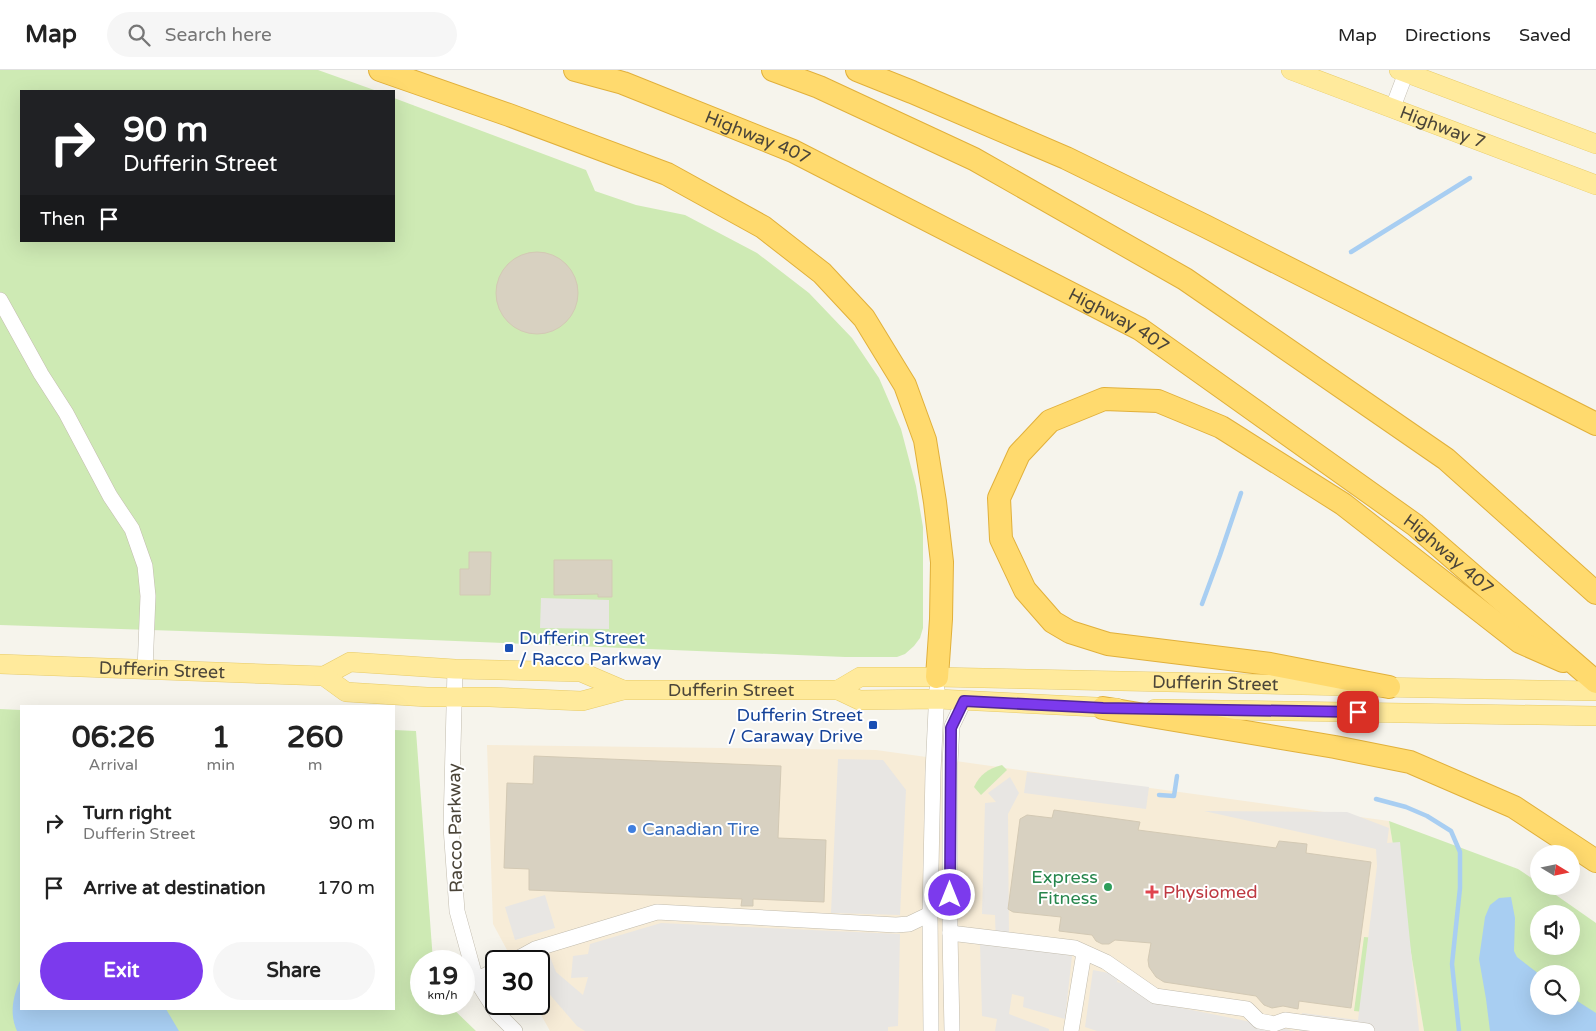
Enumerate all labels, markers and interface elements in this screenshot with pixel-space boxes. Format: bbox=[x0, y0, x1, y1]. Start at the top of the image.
search box bbox=[107, 12, 457, 57]
text: Map bbox=[25, 20, 77, 49]
icon: search bbox=[125, 21, 153, 49]
text: Search here bbox=[165, 24, 272, 46]
text: Map bbox=[1338, 24, 1377, 46]
text: Directions bbox=[1405, 24, 1491, 46]
text: Saved bbox=[1519, 24, 1571, 46]
street label: Highway 7 bbox=[1397, 101, 1489, 153]
street label: Highway 407 bbox=[702, 106, 814, 169]
text: 90 m bbox=[123, 109, 208, 151]
icon: right bbox=[40, 110, 105, 175]
text: Dufferin Street bbox=[123, 151, 278, 177]
icon: arrive bbox=[95, 205, 123, 233]
text: Then bbox=[40, 208, 85, 230]
street label: Highway 407 bbox=[1065, 283, 1174, 357]
street label: Highway 407 bbox=[1399, 509, 1498, 599]
place label: Dufferin Street / Racco Parkway bbox=[519, 627, 662, 670]
marker: Dufferin Street / Racco Parkway bbox=[503, 642, 515, 654]
street label: Dufferin Street bbox=[98, 657, 226, 683]
street label: Dufferin Street bbox=[1152, 671, 1279, 695]
street label: Dufferin Street bbox=[668, 679, 794, 701]
pin bbox=[1337, 691, 1379, 733]
icon: arrive bbox=[1344, 698, 1372, 726]
place label: Dufferin Street / Caraway Drive bbox=[728, 704, 863, 747]
text: 06:26 bbox=[72, 719, 155, 756]
text: 1 bbox=[211, 719, 230, 756]
text: 260 bbox=[287, 719, 343, 756]
marker: Dufferin Street / Caraway Drive bbox=[867, 719, 879, 731]
text: Arrival bbox=[89, 755, 138, 775]
text: min bbox=[207, 755, 235, 775]
text: m bbox=[308, 755, 322, 775]
street label: Racco Parkway bbox=[443, 763, 467, 893]
text: Turn right bbox=[83, 802, 171, 824]
icon: right bbox=[40, 809, 68, 837]
text: 90 m bbox=[329, 812, 375, 834]
place label: Canadian Tire bbox=[642, 818, 759, 840]
marker: Canadian Tire bbox=[626, 823, 638, 835]
text: Dufferin Street bbox=[83, 824, 195, 844]
north arrow bbox=[1530, 845, 1580, 895]
map controls bbox=[1530, 845, 1580, 1015]
place label: Express Fitness bbox=[1031, 866, 1098, 909]
position arrow bbox=[923, 868, 975, 920]
icon: arrive bbox=[40, 874, 68, 902]
text: Arrive at destination bbox=[83, 877, 266, 899]
text: 170 m bbox=[317, 877, 375, 899]
marker: Express Fitness bbox=[1102, 881, 1114, 893]
place label: Physiomed bbox=[1163, 881, 1258, 903]
marker: Physiomed bbox=[1145, 885, 1159, 899]
button: sound bbox=[1530, 905, 1580, 955]
button: Exit bbox=[40, 942, 203, 1000]
button: Share bbox=[213, 942, 375, 1000]
speed limit sign: 30 bbox=[485, 950, 550, 1015]
text: 19 bbox=[427, 961, 458, 991]
button: search bbox=[1530, 965, 1580, 1015]
text: km/h bbox=[427, 988, 458, 1002]

